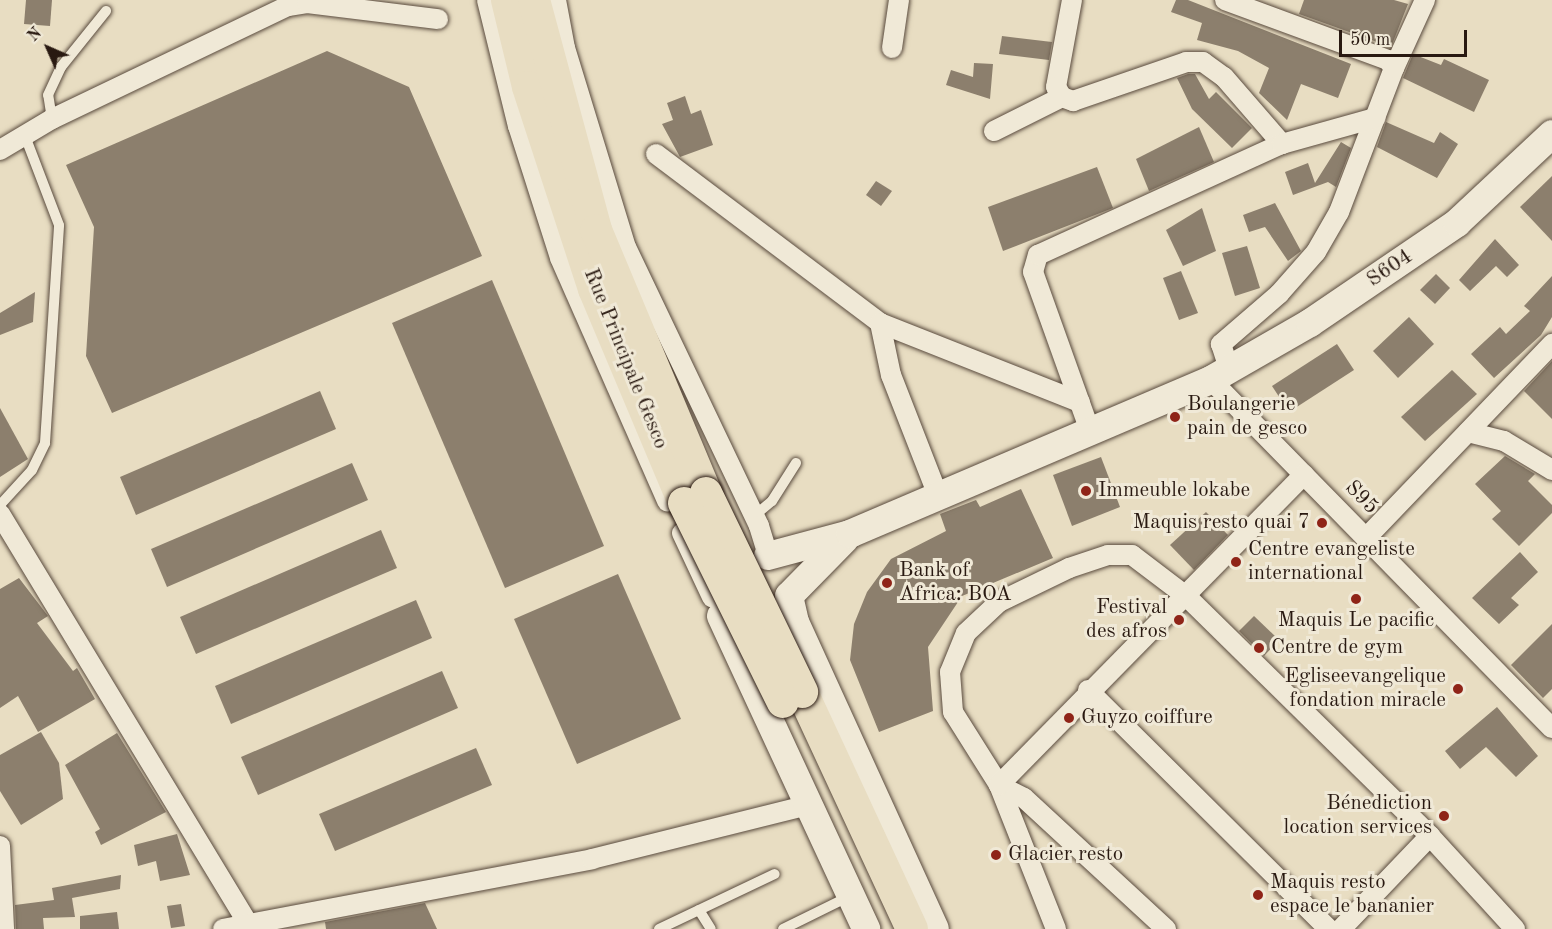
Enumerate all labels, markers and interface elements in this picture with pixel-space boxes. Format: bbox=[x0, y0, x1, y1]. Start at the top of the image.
north arrow bbox=[18, 18, 78, 78]
scale bar bbox=[1342, 18, 1470, 56]
text: N bbox=[25, 25, 45, 45]
text: 50 m bbox=[1350, 31, 1390, 49]
street label: S604 bbox=[1362, 245, 1418, 293]
street label: Rue Principale Gesco bbox=[577, 265, 673, 453]
place label: Boulangerie pain de gesco bbox=[1187, 392, 1307, 442]
marker: Boulangerie pain de gesco bbox=[1168, 410, 1182, 424]
street label: S95 bbox=[1339, 476, 1383, 520]
place label: Immeuble lokabe bbox=[1098, 478, 1250, 504]
marker: Immeuble lokabe bbox=[1079, 484, 1093, 498]
place label: Maquis resto quai 7 bbox=[1133, 510, 1310, 536]
marker: Maquis resto quai 7 bbox=[1315, 516, 1329, 530]
place label: Centre evangeliste international bbox=[1248, 537, 1415, 587]
marker: Centre evangeliste international bbox=[1229, 555, 1243, 569]
place label: Bank of Africa: BOA bbox=[899, 558, 1012, 608]
marker: Bank of Africa: BOA bbox=[880, 576, 894, 590]
marker: Maquis Le pacific bbox=[1349, 592, 1363, 606]
place label: Festival des afros bbox=[1086, 595, 1167, 645]
place label: Maquis Le pacific bbox=[1278, 608, 1434, 634]
marker: Festival des afros bbox=[1172, 613, 1186, 627]
place label: Centre de gym bbox=[1271, 635, 1403, 661]
marker: Centre de gym bbox=[1252, 641, 1266, 655]
place label: Egliseevangelique fondation miracle bbox=[1284, 664, 1446, 714]
marker: Egliseevangelique fondation miracle bbox=[1451, 682, 1465, 696]
place label: Guyzo coiffure bbox=[1081, 705, 1213, 731]
marker: Guyzo coiffure bbox=[1062, 711, 1076, 725]
place label: Bénediction location services bbox=[1284, 791, 1432, 841]
marker: Bénediction location services bbox=[1437, 809, 1451, 823]
place label: Glacier resto bbox=[1008, 842, 1123, 868]
marker: Glacier resto bbox=[989, 848, 1003, 862]
place label: Maquis resto espace le bananier bbox=[1270, 870, 1434, 920]
marker: Maquis resto espace le bananier bbox=[1251, 888, 1265, 902]

